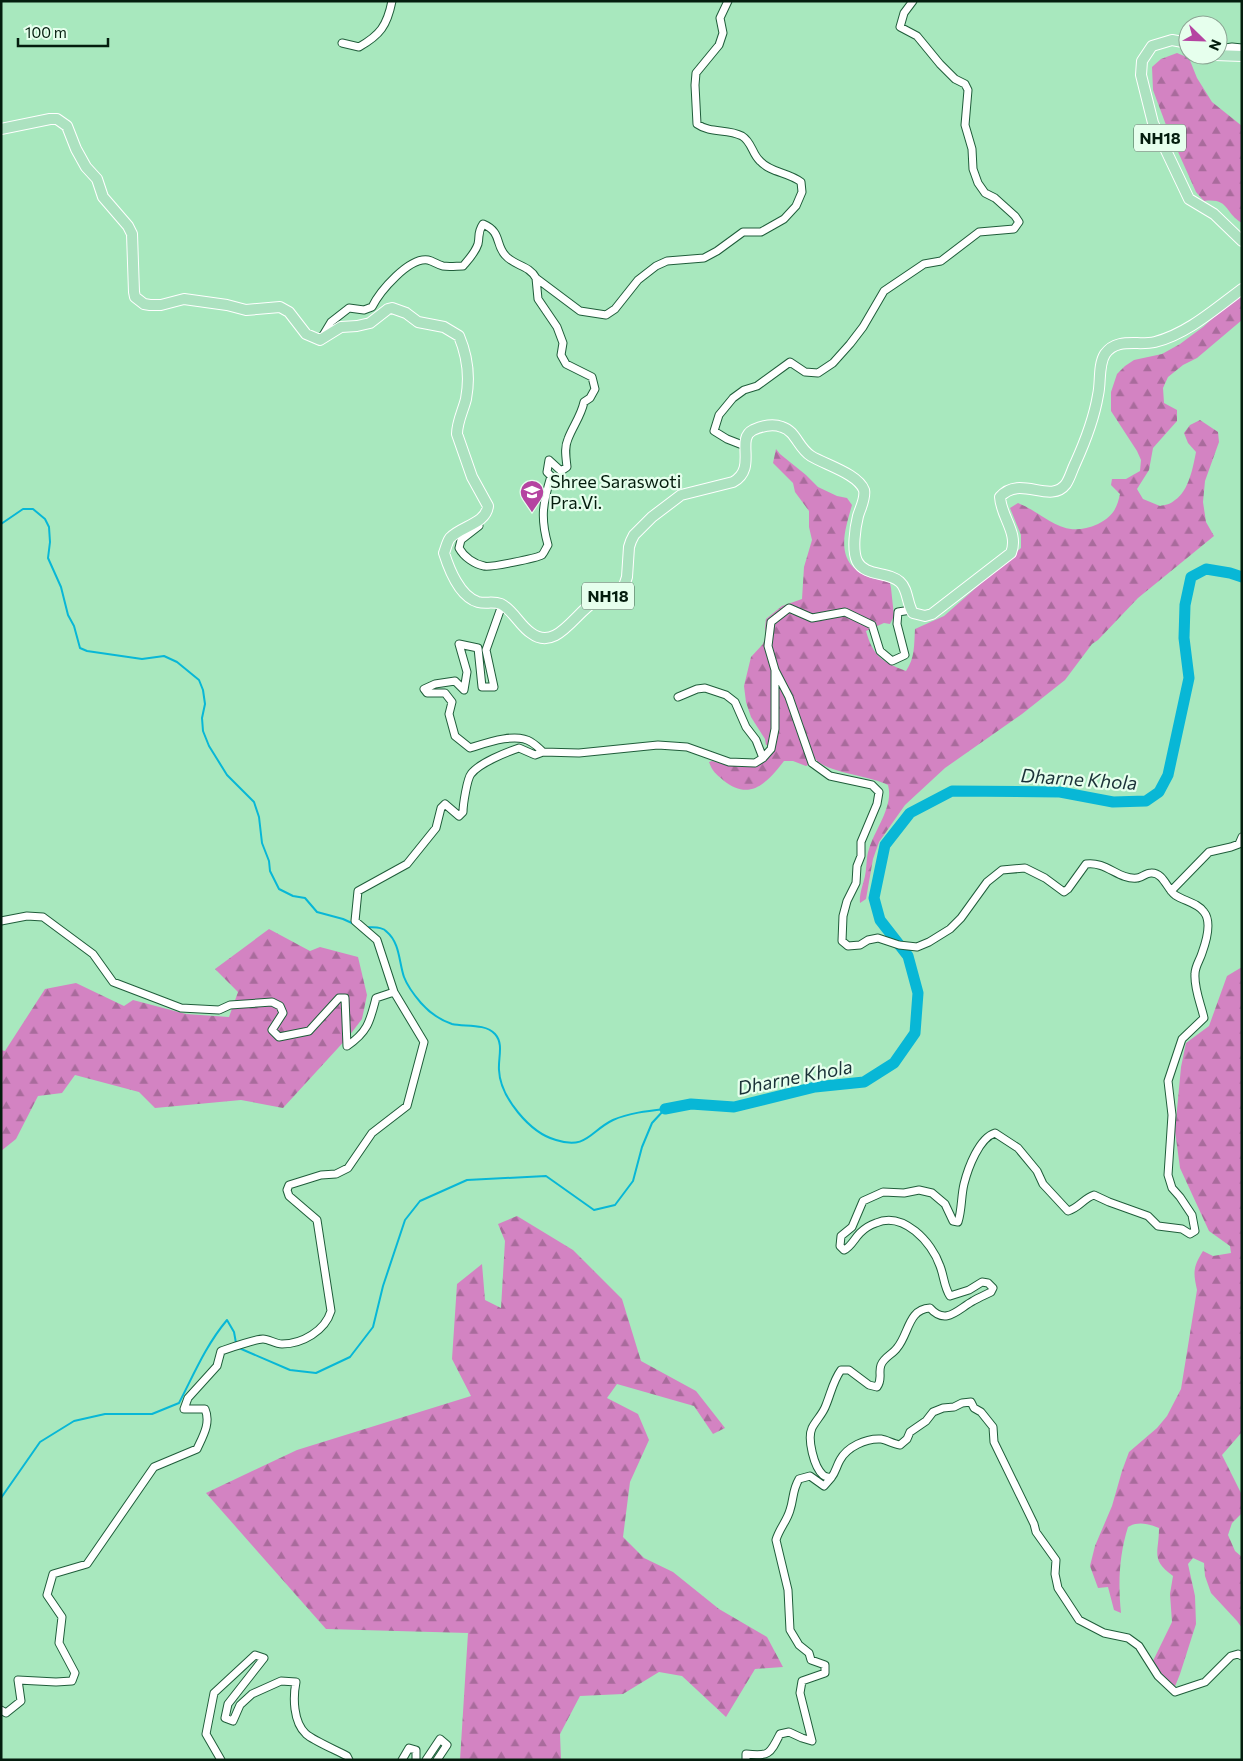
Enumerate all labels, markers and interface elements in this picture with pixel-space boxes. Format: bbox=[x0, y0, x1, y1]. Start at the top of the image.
scale bar bbox=[18, 15, 108, 47]
north arrow bbox=[1178, 15, 1228, 65]
text: 100 m bbox=[25, 23, 67, 41]
text: N bbox=[1206, 37, 1225, 53]
road number: NH18 bbox=[1134, 125, 1186, 152]
place label: Shree Saraswoti Pra.Vi. bbox=[550, 470, 681, 513]
school or university icon: Shree Saraswoti Pra.Vi. bbox=[519, 479, 545, 513]
road number: NH18 bbox=[582, 582, 634, 610]
water label: Dharne Khola bbox=[1020, 763, 1138, 794]
water label: Dharne Khola bbox=[735, 1054, 854, 1099]

